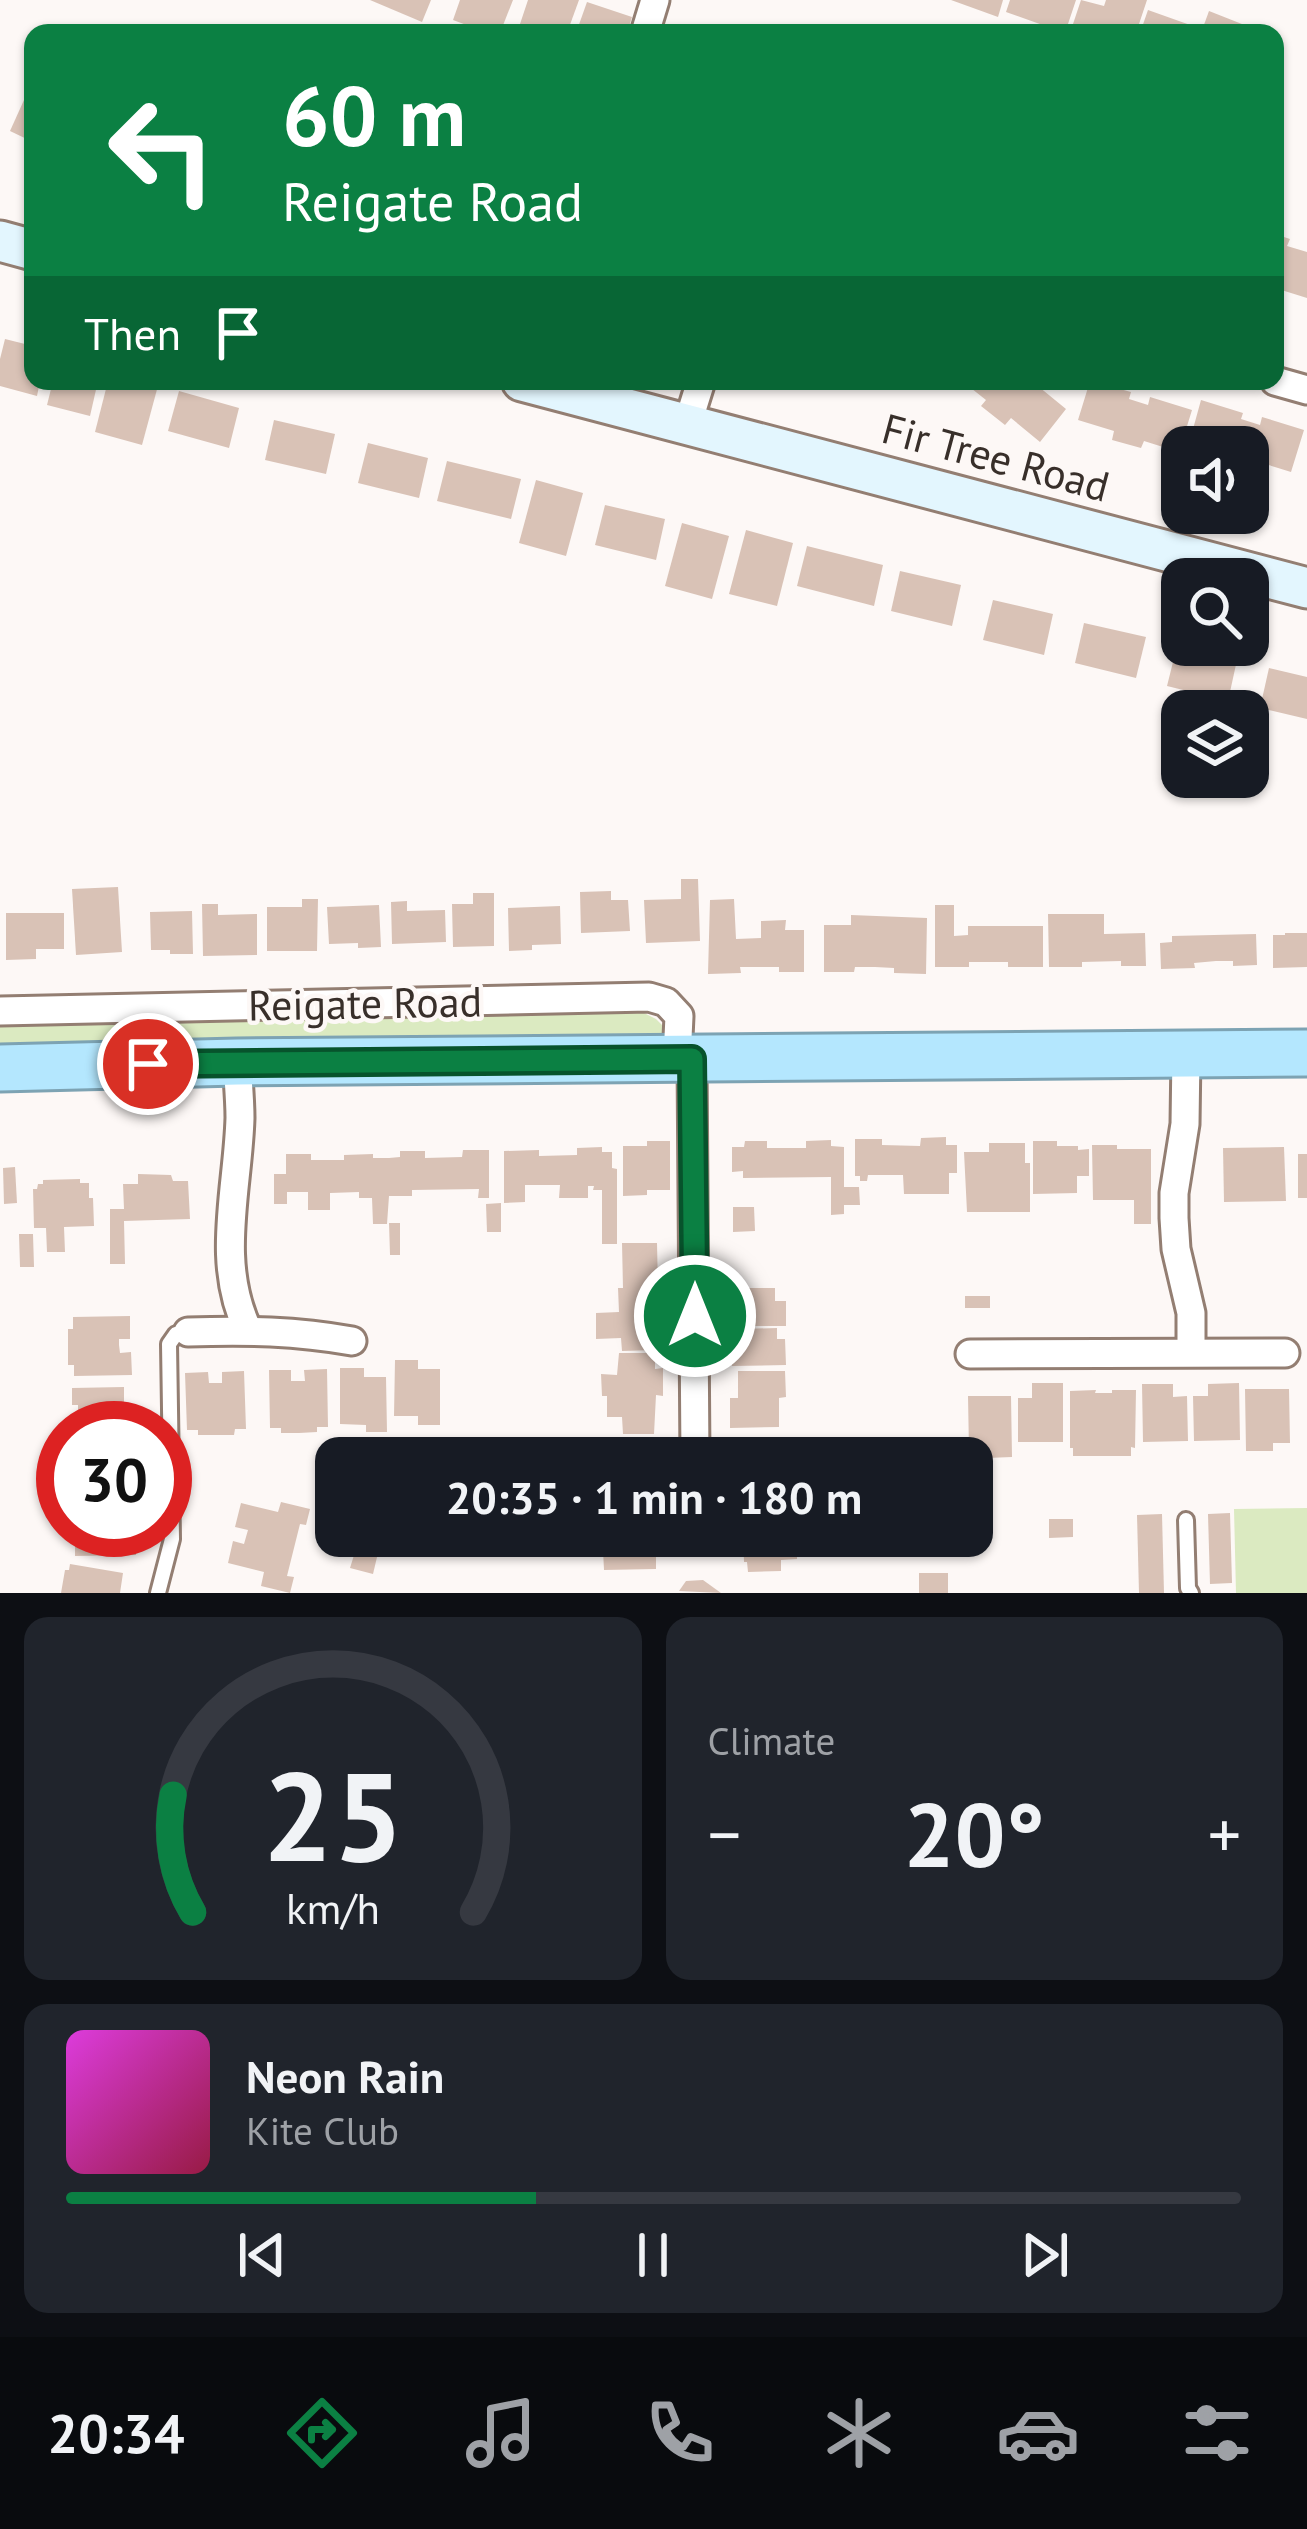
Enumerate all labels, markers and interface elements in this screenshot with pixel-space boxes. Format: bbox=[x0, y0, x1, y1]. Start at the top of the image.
text: 60 m bbox=[282, 60, 466, 169]
icon: left bbox=[84, 72, 240, 228]
text: Reigate Road bbox=[282, 166, 583, 236]
icon: arrive bbox=[205, 300, 271, 366]
text: Then bbox=[84, 304, 181, 362]
street label: Fir Tree Road bbox=[877, 400, 1115, 514]
map controls bbox=[1161, 426, 1269, 798]
button: sound bbox=[1161, 426, 1269, 534]
button: search bbox=[1161, 558, 1269, 666]
button: layers bbox=[1161, 690, 1269, 798]
street label: Reigate Road bbox=[247, 973, 483, 1033]
pin bbox=[97, 1013, 199, 1115]
icon: arrive bbox=[115, 1031, 181, 1097]
position arrow bbox=[632, 1253, 758, 1379]
speed limit sign: 30 bbox=[36, 1401, 192, 1557]
text: 20:35 · 1 min · 180 m bbox=[446, 1468, 862, 1526]
text: Climate bbox=[708, 1715, 835, 1766]
text: 25 bbox=[262, 1734, 404, 1895]
text: 20° bbox=[904, 1775, 1045, 1892]
text: − bbox=[708, 1791, 741, 1876]
text: + bbox=[1208, 1791, 1241, 1876]
text: km/h bbox=[286, 1879, 380, 1935]
text: Neon Rain bbox=[246, 2047, 444, 2105]
text: Kite Club bbox=[246, 2105, 399, 2156]
icon: previous bbox=[229, 2222, 295, 2288]
icon: pause bbox=[620, 2222, 686, 2288]
icon: next bbox=[1012, 2222, 1078, 2288]
icon: directions bbox=[280, 2391, 364, 2475]
icon: music bbox=[459, 2391, 543, 2475]
icon: phone bbox=[638, 2391, 722, 2475]
icon: climate bbox=[817, 2391, 901, 2475]
icon: car bbox=[996, 2391, 1080, 2475]
icon: filters bbox=[1175, 2391, 1259, 2475]
text: 20:34 bbox=[48, 2398, 185, 2468]

